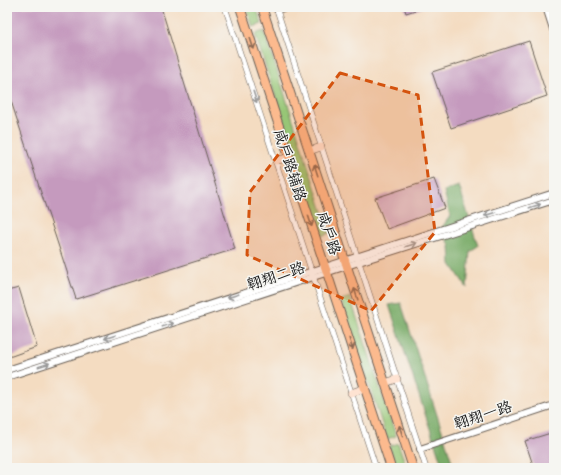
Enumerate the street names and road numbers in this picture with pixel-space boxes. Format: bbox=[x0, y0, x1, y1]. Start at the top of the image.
street label: 咸户路辅路 bbox=[270, 127, 310, 203]
street label: 咸户路 bbox=[313, 209, 345, 257]
street label: 翱翔二路 bbox=[245, 258, 307, 294]
street label: 翱翔一路 bbox=[452, 397, 514, 433]

